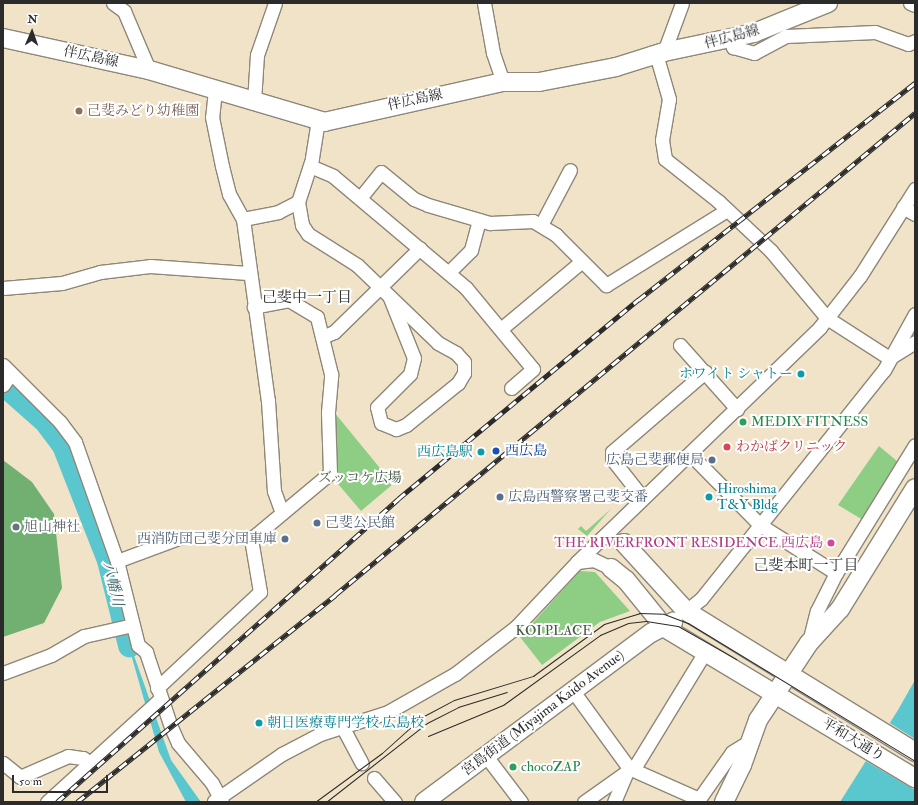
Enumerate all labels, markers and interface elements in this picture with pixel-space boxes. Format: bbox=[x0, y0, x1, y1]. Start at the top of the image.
north arrow bbox=[12, 12, 52, 52]
text: N bbox=[27, 13, 38, 26]
street label: 伴広島線 bbox=[703, 22, 761, 52]
street label: 伴広島線 bbox=[62, 43, 120, 71]
street label: 伴広島線 bbox=[386, 86, 444, 114]
place label: 己斐みどり幼稚園 bbox=[87, 103, 199, 119]
marker: 己斐みどり幼稚園 bbox=[74, 106, 84, 116]
district label: 己斐中一丁目 bbox=[262, 289, 352, 307]
place label: ホワイト シャトー bbox=[678, 366, 793, 382]
marker: ホワイト シャトー bbox=[796, 369, 806, 379]
place label: MEDIX FITNESS bbox=[751, 414, 868, 430]
marker: MEDIX FITNESS bbox=[738, 417, 748, 427]
place label: わかばクリニック bbox=[736, 439, 848, 455]
marker: わかばクリニック bbox=[721, 441, 733, 453]
place label: 西広島 bbox=[505, 443, 547, 459]
place label: 西広島駅 bbox=[417, 444, 473, 460]
marker: 西広島 bbox=[490, 445, 502, 457]
marker: 西広島駅 bbox=[476, 447, 486, 457]
place label: 広島己斐郵便局 bbox=[606, 452, 704, 468]
marker: 広島己斐郵便局 bbox=[707, 455, 717, 465]
park label: ズッコケ広場 bbox=[318, 470, 402, 486]
place label: Hiroshima T&Y Bldg bbox=[717, 481, 778, 514]
place label: 広島西警察署己斐交番 bbox=[508, 489, 648, 505]
marker: 広島西警察署己斐交番 bbox=[495, 492, 505, 502]
marker: Hiroshima T&Y Bldg bbox=[704, 492, 714, 502]
place label: 己斐公民館 bbox=[325, 515, 395, 531]
marker: 己斐公民館 bbox=[312, 518, 322, 528]
place label: 旭山神社 bbox=[24, 519, 80, 535]
marker: 旭山神社 bbox=[11, 522, 21, 532]
place label: 西消防団己斐分団車庫 bbox=[137, 531, 277, 547]
marker: 西消防団己斐分団車庫 bbox=[280, 534, 290, 544]
place label: THE RIVERFRONT RESIDENCE 西広島 bbox=[554, 535, 823, 551]
marker: THE RIVERFRONT RESIDENCE 西広島 bbox=[826, 538, 836, 548]
district label: 己斐本町一丁目 bbox=[754, 557, 858, 575]
water label: 八幡川 bbox=[99, 560, 127, 608]
park label: KOI PLACE bbox=[516, 623, 592, 639]
street label: 宮島街道 (Miyajima Kaido Avenue) bbox=[459, 647, 627, 779]
place label: 朝日医療専門学校 広島校 bbox=[267, 715, 424, 731]
street label: 平和大通り bbox=[819, 715, 887, 765]
marker: 朝日医療専門学校 広島校 bbox=[254, 718, 264, 728]
place label: chocoZAP bbox=[521, 759, 580, 775]
marker: chocoZAP bbox=[508, 762, 518, 772]
scale bar bbox=[14, 767, 110, 793]
text: 50 m bbox=[19, 774, 42, 789]

